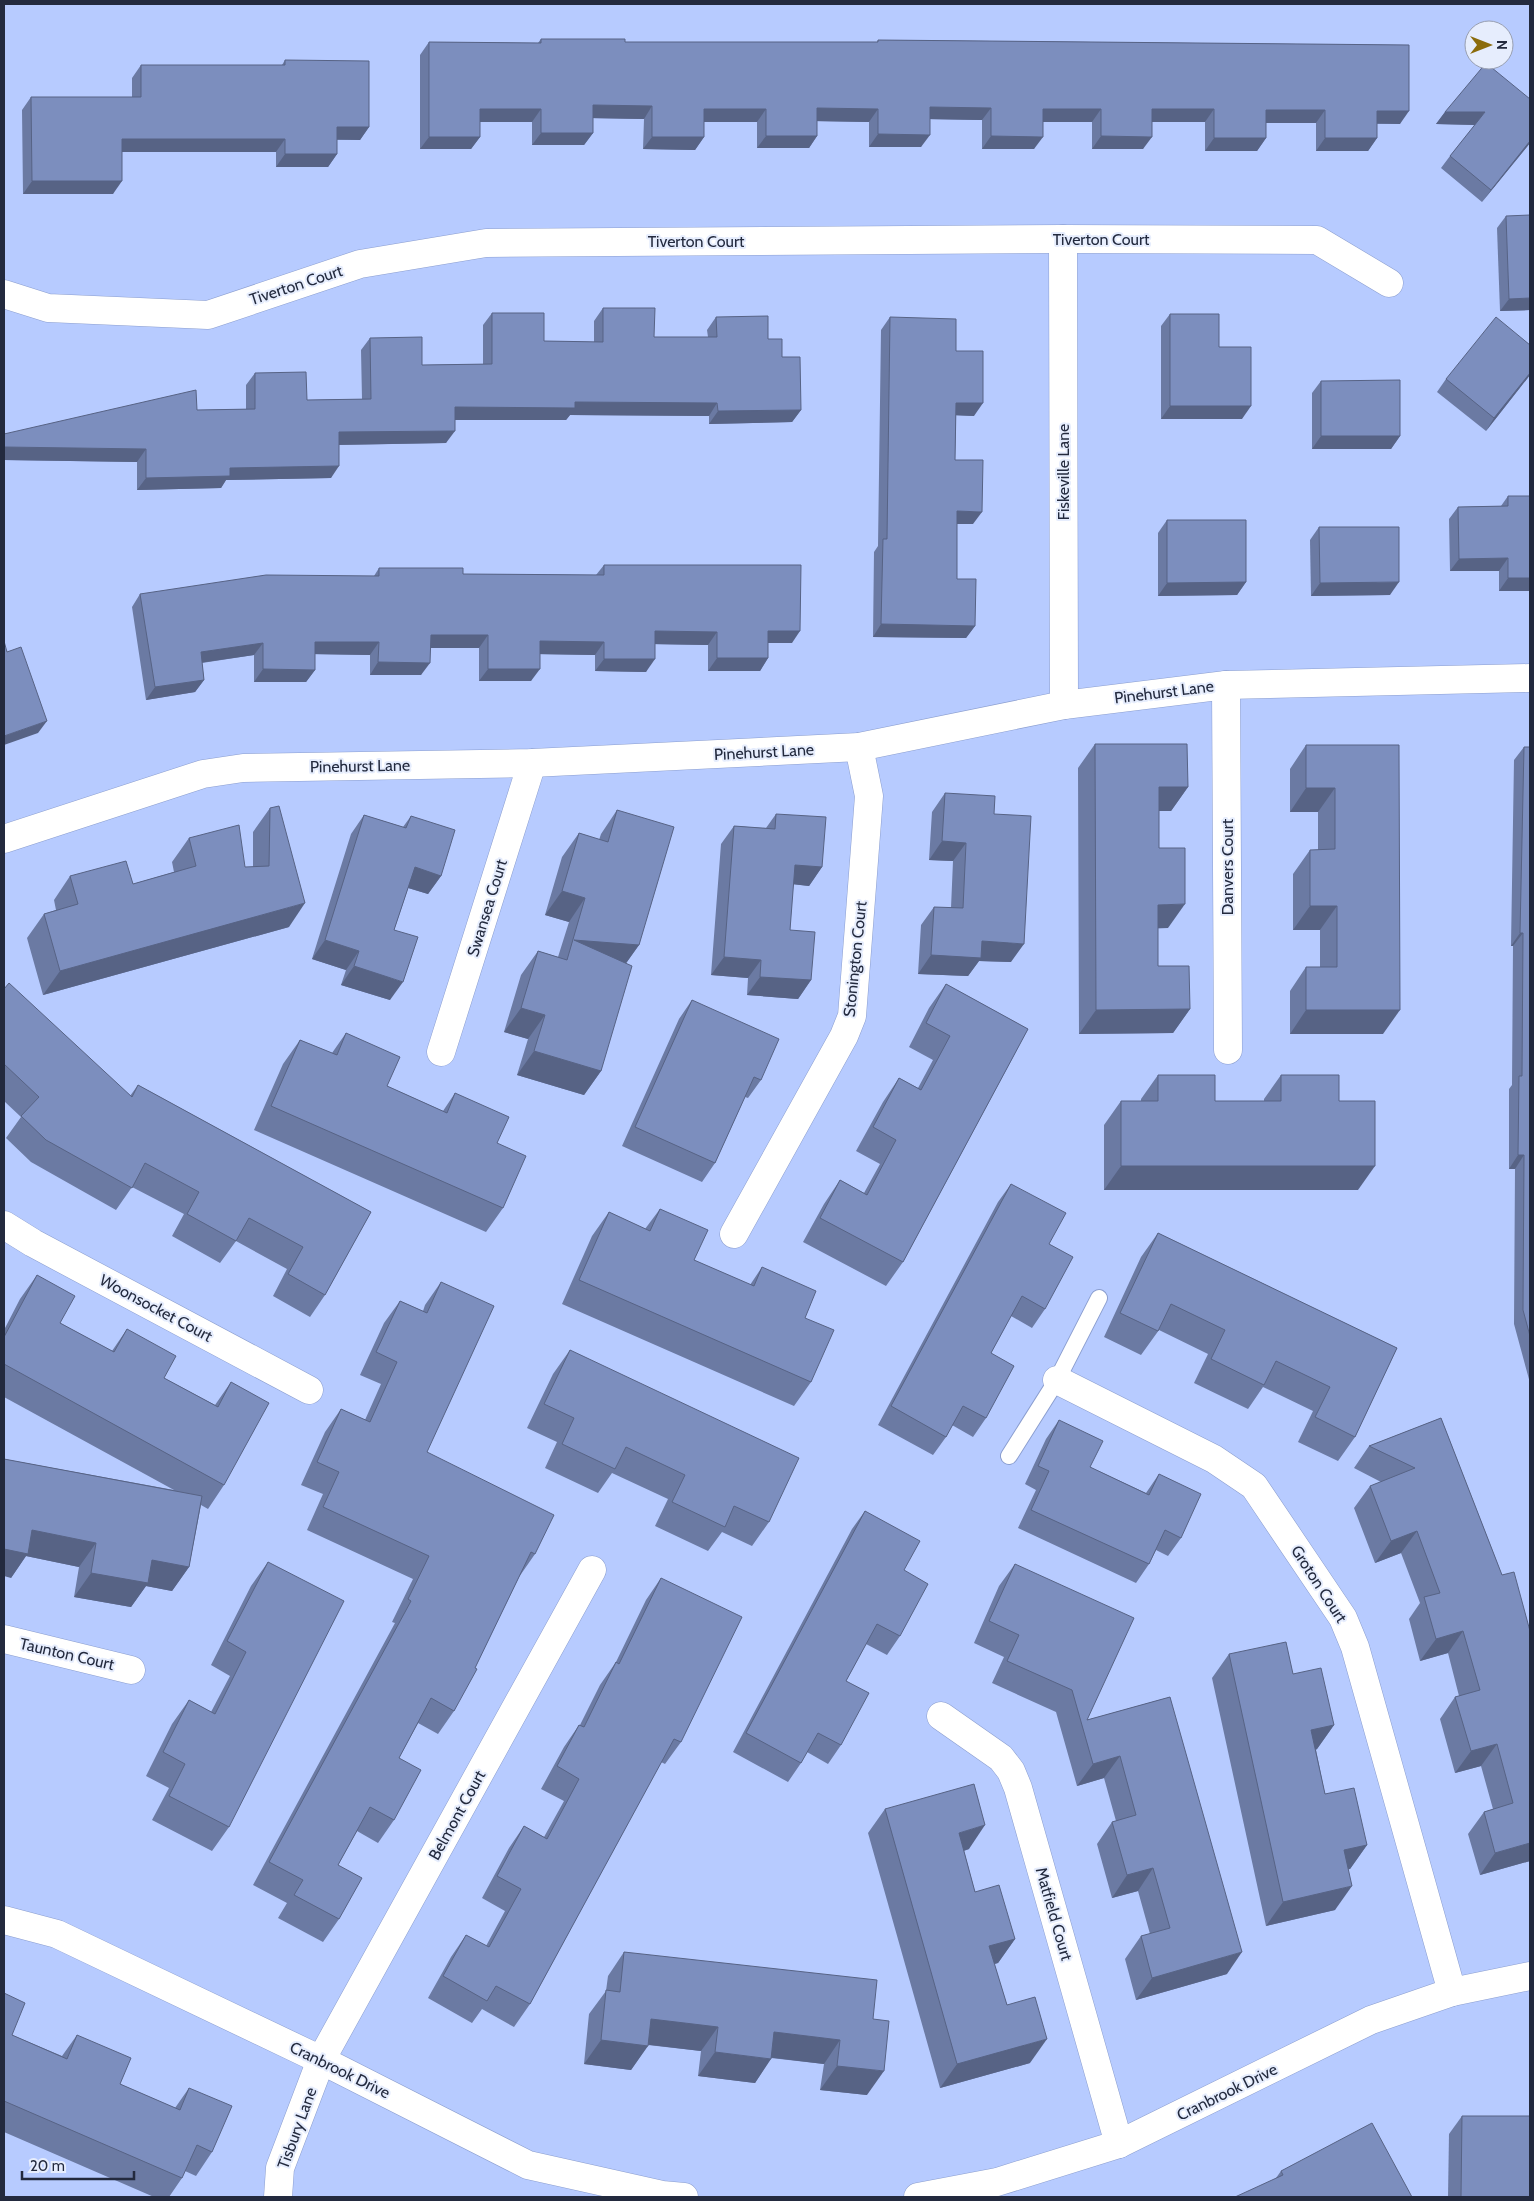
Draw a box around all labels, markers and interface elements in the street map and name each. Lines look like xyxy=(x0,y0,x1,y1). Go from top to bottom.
north arrow xyxy=(1464,20,1514,70)
text: N xyxy=(1493,40,1511,50)
street label: Tiverton Court xyxy=(1053,230,1150,249)
street label: Tiverton Court xyxy=(648,232,745,251)
street label: Tiverton Court xyxy=(247,261,345,309)
street label: Fiskeville Lane xyxy=(1054,424,1073,520)
street label: Pinehurst Lane xyxy=(1113,676,1215,708)
street label: Pinehurst Lane xyxy=(713,740,815,764)
street label: Pinehurst Lane xyxy=(310,756,410,776)
street label: Danvers Court xyxy=(1218,818,1237,915)
street label: Swansea Court xyxy=(463,857,511,959)
street label: Stonington Court xyxy=(839,900,871,1018)
street label: Woonsocket Court xyxy=(96,1270,216,1346)
street label: Groton Court xyxy=(1287,1542,1351,1627)
street label: Taunton Court xyxy=(18,1634,117,1674)
street label: Belmont Court xyxy=(425,1766,490,1863)
street label: Matfield Court xyxy=(1032,1865,1077,1963)
street label: Cranbrook Drive xyxy=(287,2038,393,2102)
street label: Cranbrook Drive xyxy=(1174,2060,1280,2124)
street label: Tisbury Lane xyxy=(273,2085,321,2171)
scale bar xyxy=(22,2148,135,2180)
text: 20 m xyxy=(30,2157,65,2175)

